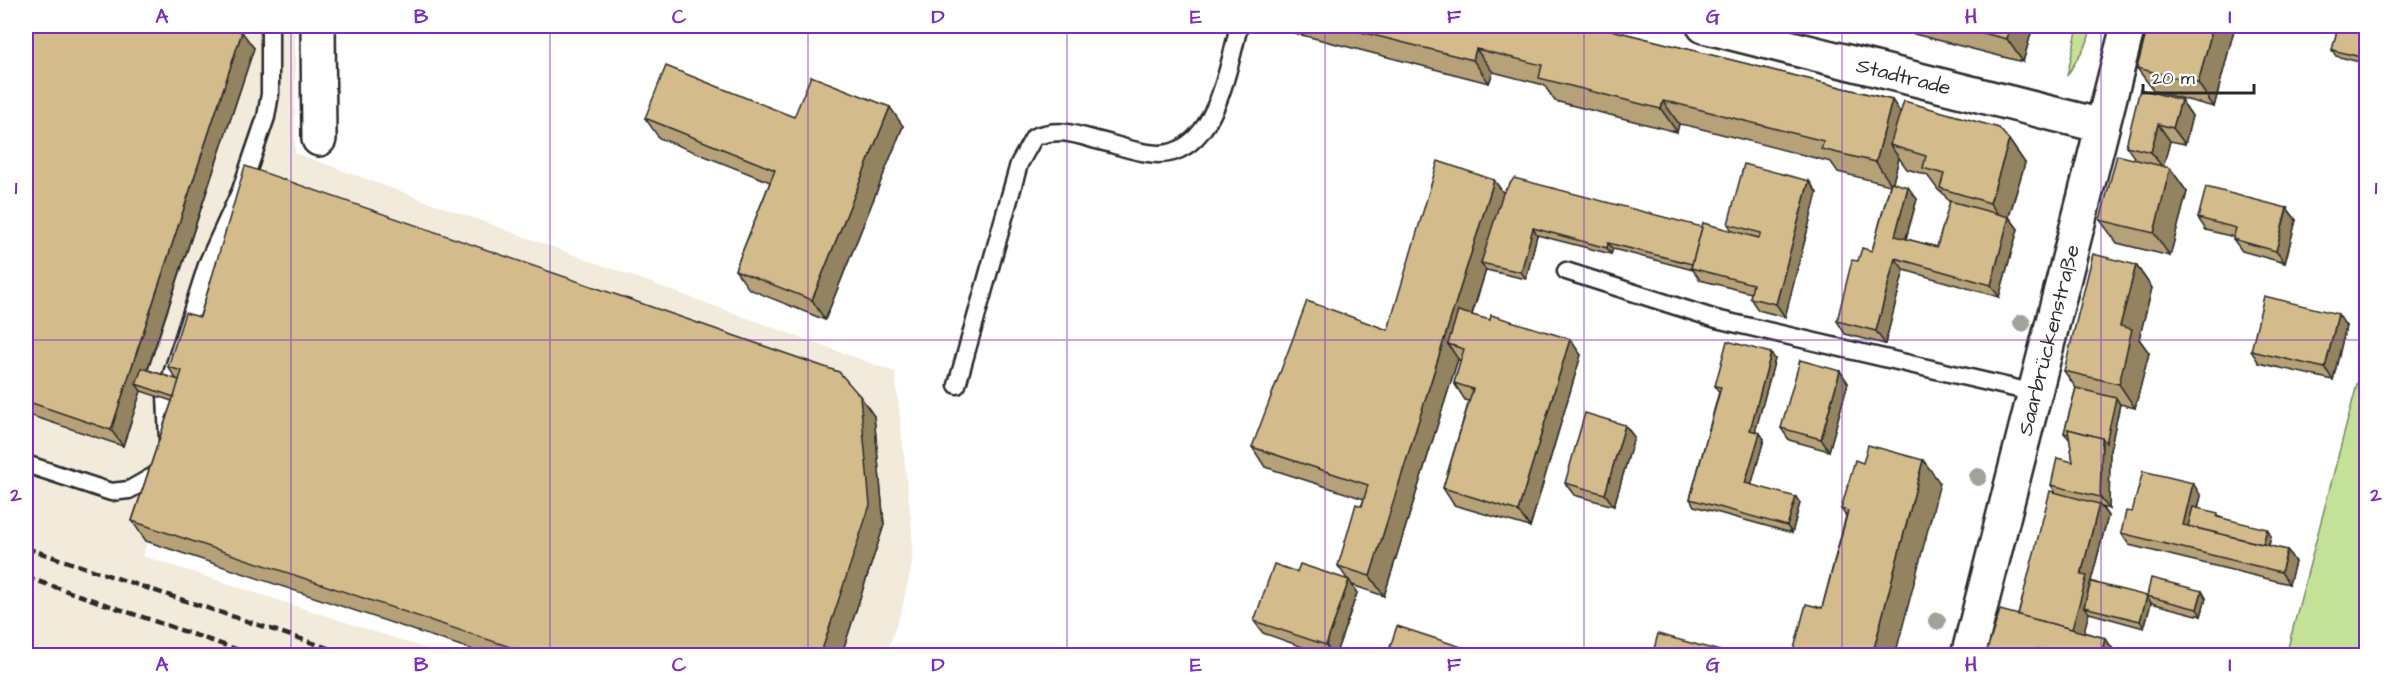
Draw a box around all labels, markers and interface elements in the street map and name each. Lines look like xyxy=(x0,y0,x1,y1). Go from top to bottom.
text: A xyxy=(156,3,169,31)
text: B xyxy=(414,3,429,31)
text: C xyxy=(672,3,687,31)
text: D xyxy=(932,3,945,31)
text: E xyxy=(1190,3,1202,31)
text: F xyxy=(1447,3,1462,31)
text: G xyxy=(1706,3,1720,31)
text: H xyxy=(1965,3,1977,31)
text: I xyxy=(2228,3,2232,31)
street label: Stadtrade xyxy=(1854,50,1954,102)
scale bar xyxy=(2143,57,2254,95)
text: 20 m xyxy=(2152,66,2195,91)
text: 1 xyxy=(15,174,18,202)
text: 1 xyxy=(2375,174,2378,202)
street label: Saarbrückenstraße xyxy=(2010,241,2086,439)
text: 2 xyxy=(9,481,22,509)
text: 2 xyxy=(2369,481,2382,509)
text: A xyxy=(156,651,169,679)
text: B xyxy=(414,651,429,679)
text: C xyxy=(672,651,687,679)
text: D xyxy=(932,651,945,679)
text: E xyxy=(1190,651,1202,679)
text: F xyxy=(1447,651,1462,679)
text: G xyxy=(1706,651,1720,679)
text: H xyxy=(1965,651,1977,679)
text: I xyxy=(2228,651,2232,679)

